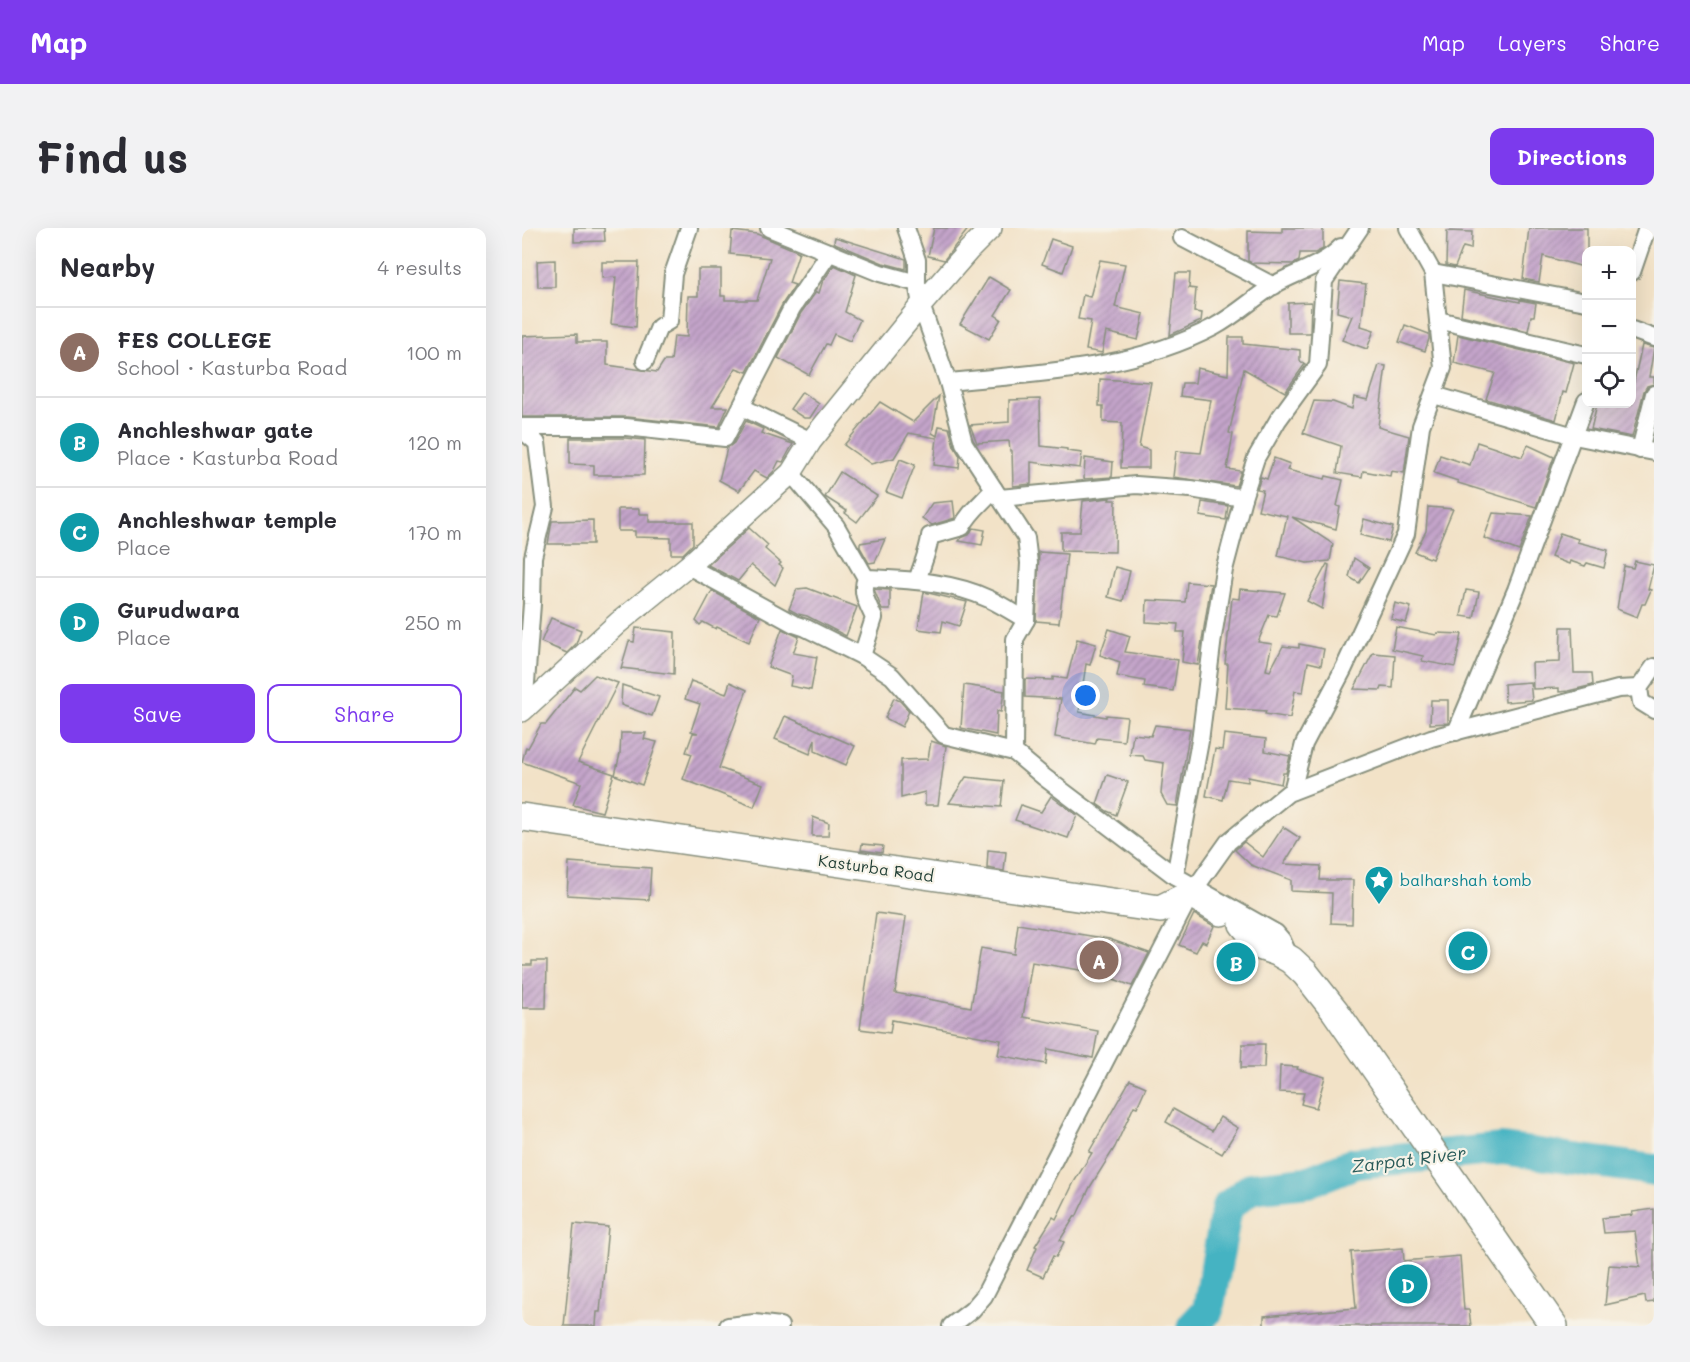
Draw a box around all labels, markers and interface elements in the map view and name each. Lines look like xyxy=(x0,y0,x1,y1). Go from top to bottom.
text: Map xyxy=(30,24,87,60)
text: Map xyxy=(1422,29,1465,56)
text: Layers xyxy=(1498,29,1567,56)
text: Share xyxy=(1600,29,1660,56)
button: Directions xyxy=(1490,128,1654,185)
text: Find us xyxy=(36,129,188,184)
map controls xyxy=(1582,246,1636,408)
button: + xyxy=(1582,246,1636,300)
text: Nearby xyxy=(60,250,155,284)
text: 4 results xyxy=(377,254,462,280)
button: − xyxy=(1582,300,1636,354)
text: FES COLLEGE xyxy=(117,325,272,354)
text: A xyxy=(73,339,86,365)
text: 100 m xyxy=(406,339,462,365)
text: School · Kasturba Road xyxy=(117,354,347,380)
button: locate xyxy=(1582,354,1636,408)
text: Anchleshwar gate xyxy=(117,415,313,444)
text: B xyxy=(73,429,86,455)
text: 120 m xyxy=(407,429,462,455)
text: Place · Kasturba Road xyxy=(117,444,338,470)
text: Anchleshwar temple xyxy=(117,505,337,534)
text: C xyxy=(72,519,87,545)
text: 170 m xyxy=(407,519,462,545)
text: Place xyxy=(117,534,171,560)
text: Gurudwara xyxy=(117,595,240,624)
text: D xyxy=(72,609,87,635)
text: 250 m xyxy=(405,609,462,635)
text: Place xyxy=(117,624,171,650)
your location xyxy=(1071,681,1100,710)
button: Save xyxy=(60,684,255,743)
button: Share xyxy=(267,684,462,743)
street label: Kasturba Road xyxy=(817,849,935,886)
place icon: balharshah tomb xyxy=(1363,864,1395,906)
place label: balharshah tomb xyxy=(1400,869,1532,890)
pin: C xyxy=(1448,928,1488,974)
pin: A xyxy=(1080,938,1118,982)
pin: B xyxy=(1216,940,1256,984)
water label: Zarpat River xyxy=(1350,1140,1467,1178)
pin: D xyxy=(1388,1262,1428,1306)

